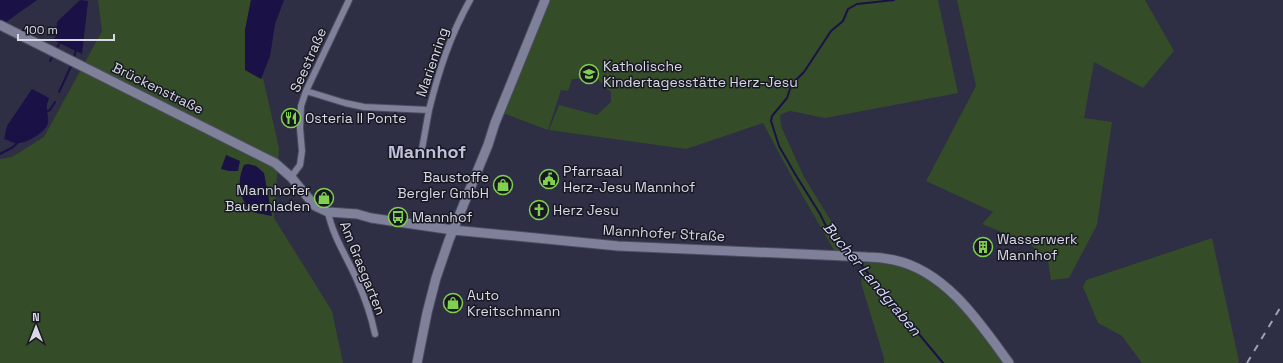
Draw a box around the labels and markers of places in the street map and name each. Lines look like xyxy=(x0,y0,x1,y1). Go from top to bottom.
place label: Katholische Kindertagesstätte Herz-Jesu xyxy=(603,57,798,91)
school or university icon: Katholische Kindertagesstätte Herz-Jesu xyxy=(578,63,600,85)
restaurant icon: Osteria Il Ponte xyxy=(280,107,302,129)
place label: Osteria Il Ponte xyxy=(305,109,407,127)
place label: Pfarrsaal Herz-Jesu Mannhof xyxy=(563,162,695,196)
place label: Baustoffe Bergler GmbH xyxy=(397,168,489,202)
public building icon: Pfarrsaal Herz-Jesu Mannhof xyxy=(538,168,560,190)
shop icon: Baustoffe Bergler GmbH xyxy=(492,174,514,196)
place label: Mannhofer Bauernladen xyxy=(225,181,310,215)
shop icon: Mannhofer Bauernladen xyxy=(313,187,335,209)
church icon: Herz Jesu xyxy=(528,199,550,221)
place label: Herz Jesu xyxy=(553,201,619,219)
bus stop icon: Mannhof xyxy=(387,206,409,228)
place label: Mannhof xyxy=(412,208,472,226)
place label: Wasserwerk Mannhof xyxy=(997,230,1078,264)
building icon: Wasserwerk Mannhof xyxy=(972,236,994,258)
place label: Auto Kreitschmann xyxy=(467,286,560,320)
shop icon: Auto Kreitschmann xyxy=(442,292,464,314)

